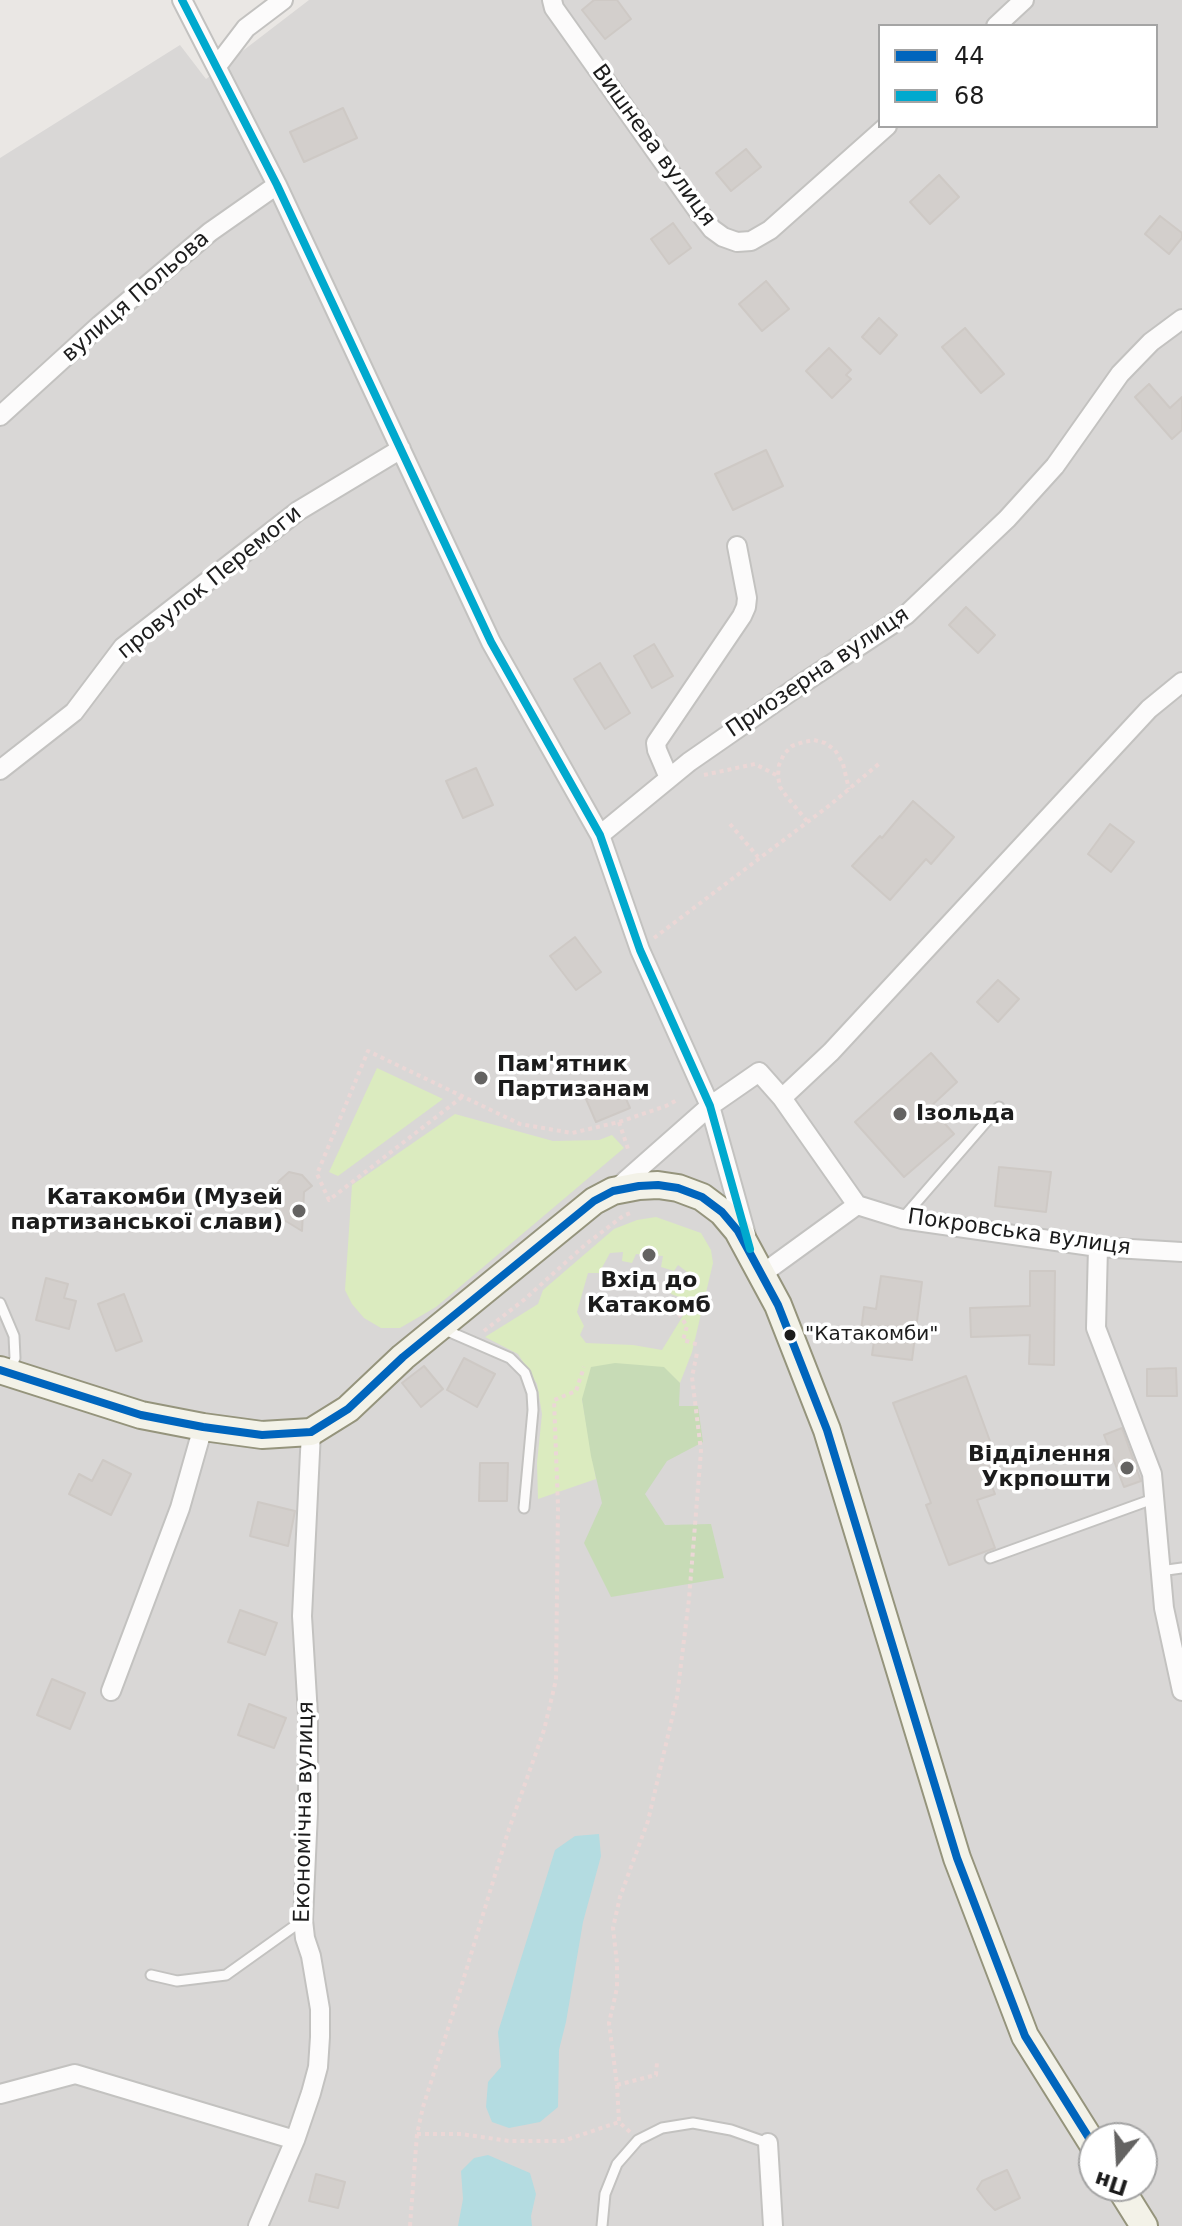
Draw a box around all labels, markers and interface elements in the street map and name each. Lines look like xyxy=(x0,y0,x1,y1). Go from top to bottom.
legend xyxy=(878,24,1158,128)
text: 44 xyxy=(954,42,985,70)
street label: Вишнева вулиця xyxy=(585,60,721,232)
text: 68 xyxy=(954,82,985,110)
street label: вулиця Польова xyxy=(57,226,215,368)
street label: провулок Перемоги xyxy=(113,501,307,665)
street label: Приозерна вулиця xyxy=(722,602,914,744)
place label: Пам'ятник Партизанам xyxy=(497,1052,650,1104)
marker: Пам'ятник Партизанам xyxy=(472,1069,490,1087)
place label: Ізольда xyxy=(916,1101,1015,1127)
marker: Ізольда xyxy=(891,1105,909,1123)
place label: Катакомби (Музей партизанської слави) xyxy=(11,1185,283,1236)
marker: Катакомби (Музей партизанської слави) xyxy=(290,1202,308,1220)
street label: Покровська вулиця xyxy=(906,1204,1132,1262)
marker: Вхід до Катакомб xyxy=(640,1246,658,1264)
place label: Вхід до Катакомб xyxy=(587,1268,711,1320)
place label: "Катакомби" xyxy=(805,1323,938,1347)
marker: "Катакомби" xyxy=(782,1327,798,1343)
place label: Відділення Укрпошти xyxy=(968,1442,1111,1494)
marker: Відділення Укрпошти xyxy=(1118,1459,1136,1477)
street label: Економічна вулиця xyxy=(290,1701,320,1923)
north arrow xyxy=(1078,2122,1158,2202)
text: Пн xyxy=(1091,2166,1131,2200)

